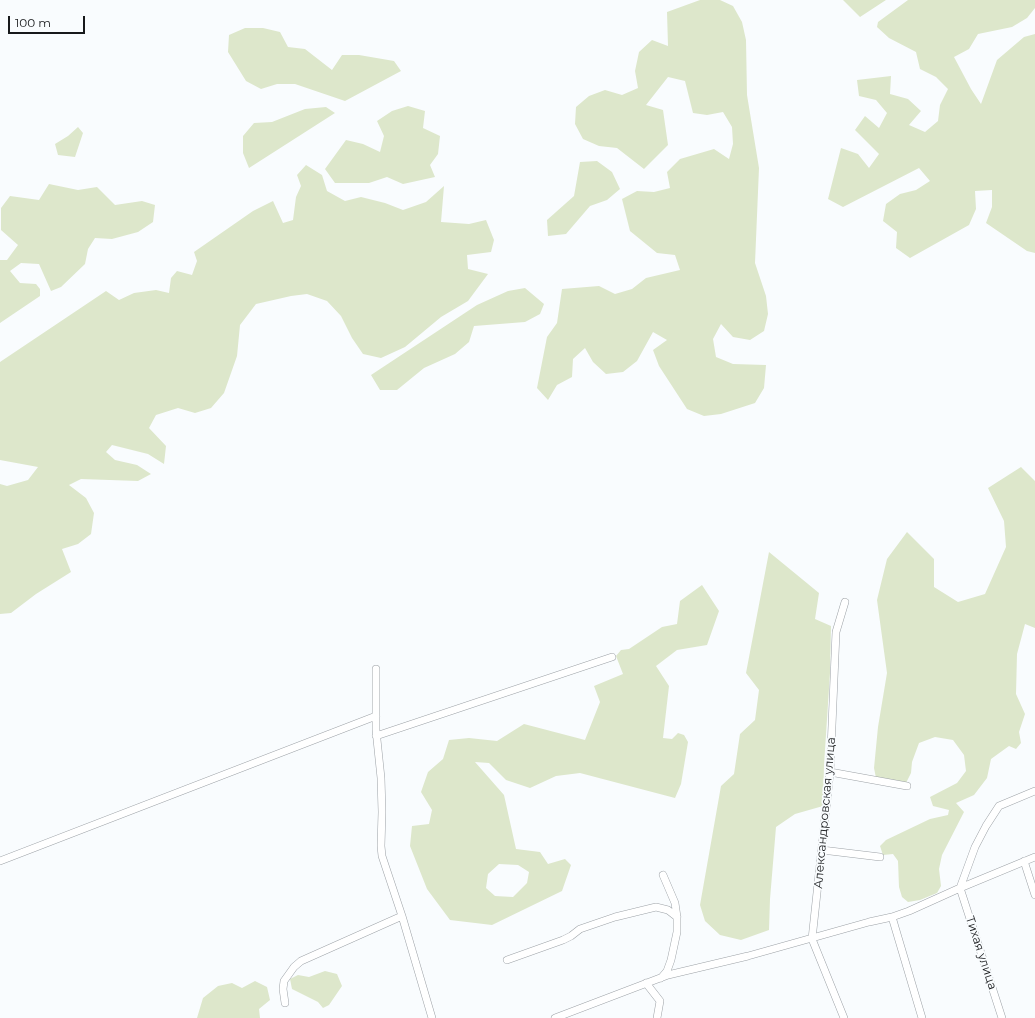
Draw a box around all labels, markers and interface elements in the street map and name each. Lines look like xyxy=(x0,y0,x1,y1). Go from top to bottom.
scale bar xyxy=(10,8,87,34)
text: 100 m xyxy=(15,15,51,30)
street label: Александровская улица xyxy=(811,737,839,889)
street label: Тихая улица xyxy=(962,915,1000,991)

